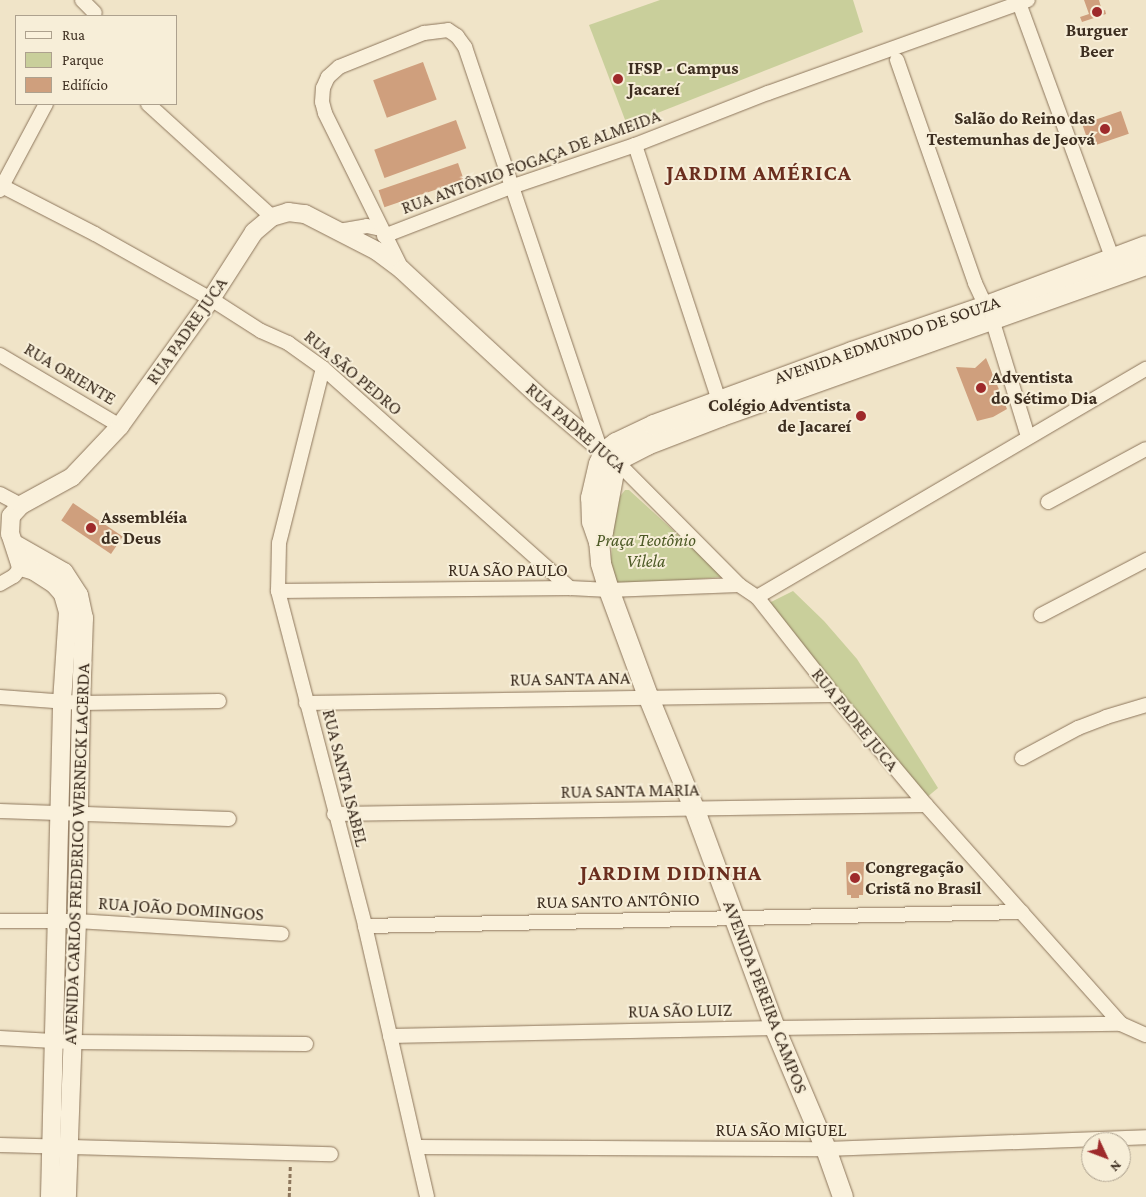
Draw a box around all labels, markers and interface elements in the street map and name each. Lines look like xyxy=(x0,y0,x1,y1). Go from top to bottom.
marker: Burguer Beer xyxy=(1091,6,1103,18)
legend xyxy=(15,15,178,105)
place label: Burguer Beer xyxy=(1066,20,1128,62)
text: Rua xyxy=(62,27,85,43)
text: Parque xyxy=(62,52,103,68)
place label: IFSP - Campus Jacareí xyxy=(628,58,739,100)
marker: IFSP - Campus Jacareí xyxy=(612,73,624,85)
text: Edifício xyxy=(62,77,108,93)
street label: RUA ANTÔNIO FOGAÇA DE ALMEIDA xyxy=(398,105,664,219)
place label: Salão do Reino das Testemunhas de Jeová xyxy=(926,108,1095,150)
marker: Salão do Reino das Testemunhas de Jeová xyxy=(1099,123,1111,135)
district label: JARDIM AMÉRICA xyxy=(664,160,854,186)
street label: RUA PADRE JUCA xyxy=(142,273,232,389)
street label: AVENIDA EDMUNDO DE SOUZA xyxy=(771,291,1003,389)
street label: RUA SÃO PEDRO xyxy=(300,326,406,420)
street label: RUA ORIENTE xyxy=(20,338,120,410)
place label: Adventista do Sétimo Dia xyxy=(991,367,1097,409)
street label: RUA PADRE JUCA xyxy=(521,378,631,478)
marker: Adventista do Sétimo Dia xyxy=(975,382,987,394)
place label: Colégio Adventista de Jacareí xyxy=(708,395,851,438)
marker: Colégio Adventista de Jacareí xyxy=(855,410,867,422)
place label: Assembléia de Deus xyxy=(101,507,187,550)
marker: Assembléia de Deus xyxy=(85,522,97,534)
park label: Praça Teotônio Vilela xyxy=(596,530,696,572)
street label: RUA SÃO PAULO xyxy=(448,559,568,581)
street label: AVENIDA CARLOS FREDERICO WERNECK LACERDA xyxy=(60,663,94,1045)
street label: RUA PADRE JUCA xyxy=(807,664,903,776)
street label: RUA SANTA ANA xyxy=(510,667,630,691)
street label: RUA SANTA ISABEL xyxy=(318,707,372,849)
street label: RUA SANTA MARIA xyxy=(560,779,700,803)
place label: Congregação Cristã no Brasil xyxy=(865,857,981,900)
district label: JARDIM DIDINHA xyxy=(578,860,764,886)
marker: Congregação Cristã no Brasil xyxy=(849,872,861,884)
street label: RUA SANTO ANTÔNIO xyxy=(536,889,700,913)
street label: RUA JOÃO DOMINGOS xyxy=(98,892,264,926)
street label: AVENIDA PEREIRA CAMPOS xyxy=(718,897,812,1097)
street label: RUA SÃO LUIZ xyxy=(628,999,732,1023)
street label: RUA SÃO MIGUEL xyxy=(716,1119,846,1141)
north arrow xyxy=(1081,1132,1131,1182)
text: N xyxy=(1107,1158,1125,1175)

